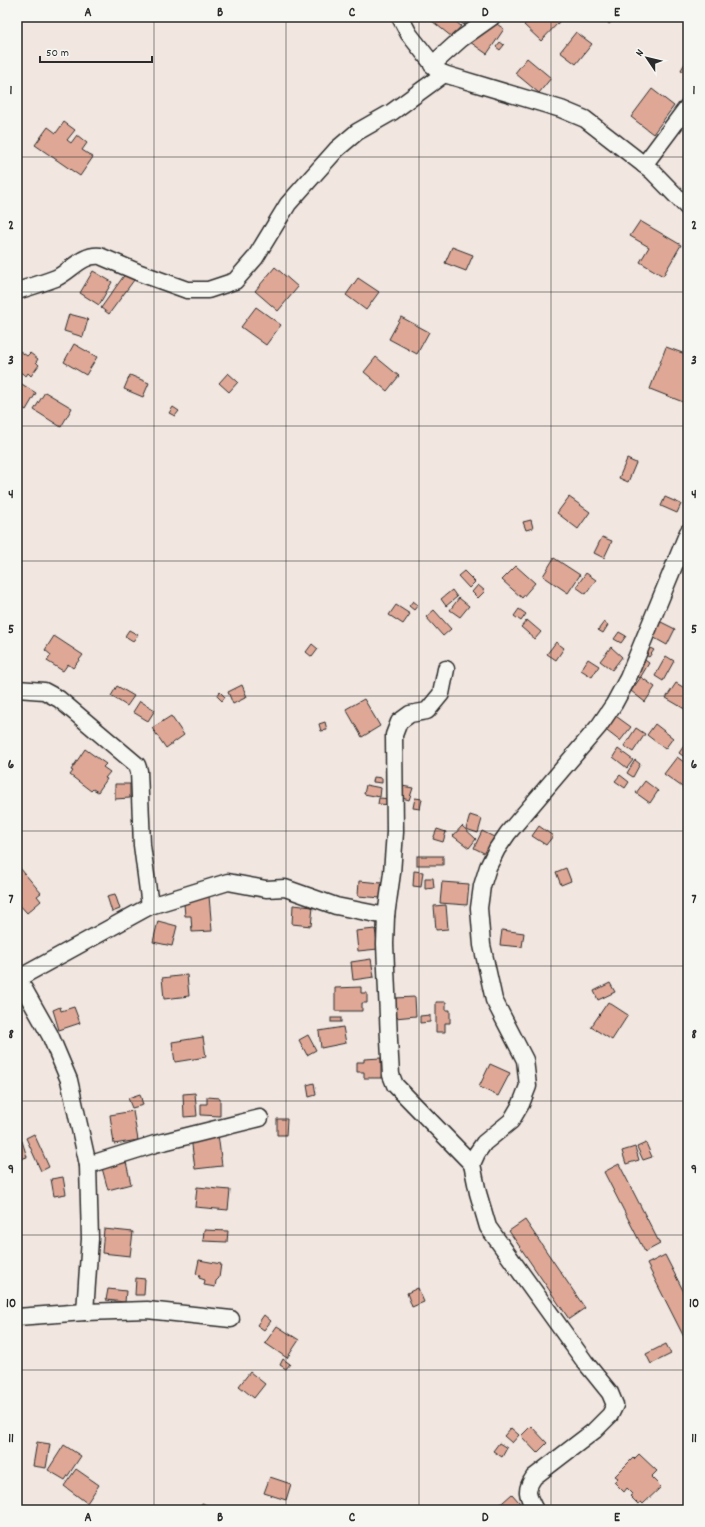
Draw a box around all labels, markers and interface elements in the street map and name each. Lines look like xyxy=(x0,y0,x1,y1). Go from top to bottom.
text: A xyxy=(84,4,92,23)
text: B xyxy=(217,4,223,23)
text: C xyxy=(349,4,356,23)
text: D xyxy=(482,4,489,23)
text: E xyxy=(614,4,621,23)
scale bar xyxy=(40,38,152,64)
north arrow xyxy=(627,38,667,78)
text: 50 m xyxy=(46,45,69,62)
text: N xyxy=(632,46,649,60)
text: 1 xyxy=(10,82,13,101)
text: 1 xyxy=(693,82,696,101)
text: 2 xyxy=(8,217,14,236)
text: 2 xyxy=(691,217,697,236)
text: 3 xyxy=(8,352,14,371)
text: 3 xyxy=(691,352,697,371)
text: 4 xyxy=(8,486,14,505)
text: 4 xyxy=(691,486,697,505)
text: 5 xyxy=(8,621,14,640)
text: 5 xyxy=(691,621,697,640)
text: 6 xyxy=(8,756,15,775)
text: 6 xyxy=(691,756,698,775)
text: 7 xyxy=(9,891,14,910)
text: 7 xyxy=(692,891,697,910)
text: 8 xyxy=(8,1026,14,1045)
text: 8 xyxy=(691,1026,697,1045)
text: 9 xyxy=(8,1161,14,1180)
text: 9 xyxy=(691,1161,697,1180)
text: 10 xyxy=(6,1295,16,1314)
text: 10 xyxy=(689,1295,699,1314)
text: 11 xyxy=(8,1430,14,1449)
text: 11 xyxy=(691,1430,697,1449)
text: A xyxy=(84,1509,92,1527)
text: B xyxy=(217,1509,223,1527)
text: C xyxy=(349,1509,356,1527)
text: D xyxy=(482,1509,489,1527)
text: E xyxy=(614,1509,621,1527)

